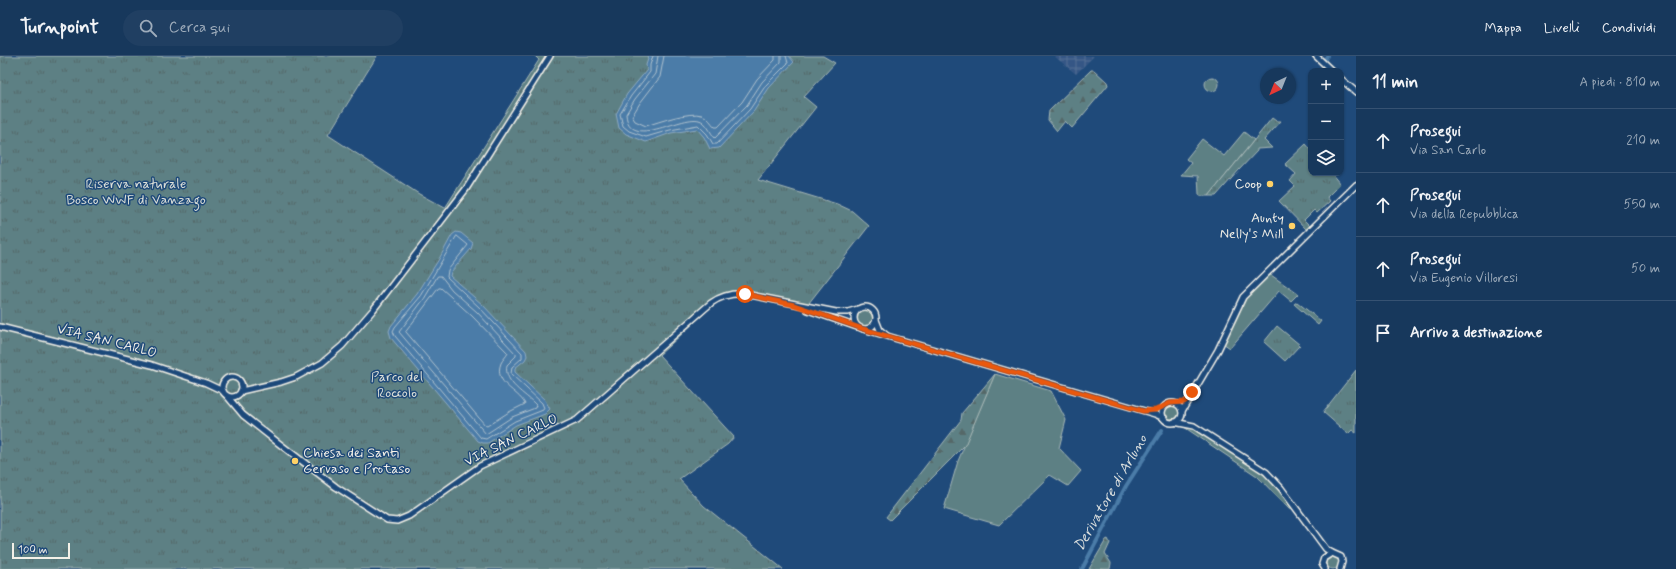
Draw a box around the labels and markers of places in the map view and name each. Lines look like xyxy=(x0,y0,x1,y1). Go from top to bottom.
place label: Coop xyxy=(1235,175,1262,193)
marker: Coop xyxy=(1265,179,1275,189)
place label: Aunty Nelly's Mill xyxy=(1220,209,1284,243)
marker: Aunty Nelly's Mill xyxy=(1287,221,1297,231)
place label: Chiesa dei Santi Gervaso e Protaso xyxy=(303,444,411,478)
marker: Chiesa dei Santi Gervaso e Protaso xyxy=(290,456,300,466)

